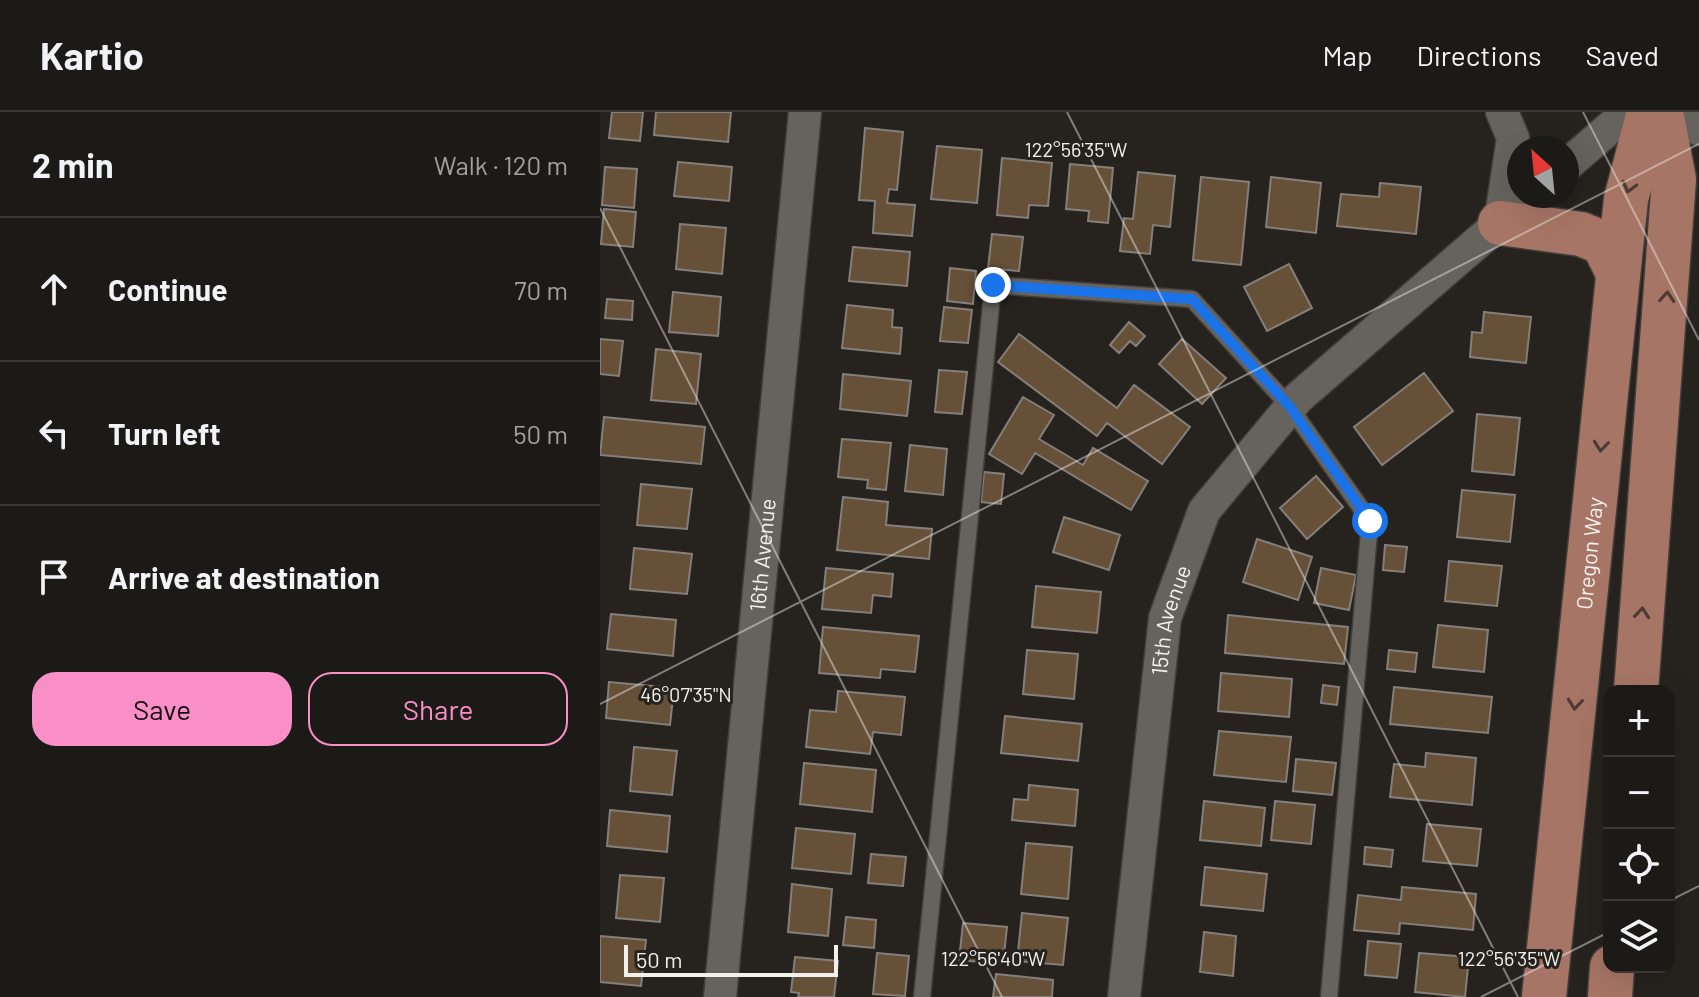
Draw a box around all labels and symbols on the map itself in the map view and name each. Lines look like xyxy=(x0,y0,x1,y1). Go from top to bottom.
north arrow xyxy=(1507,136,1579,208)
text: 122°56'35"W xyxy=(1025,137,1128,161)
one-way arrow xyxy=(1621,180,1638,194)
route end xyxy=(975,267,1011,303)
one-way arrow xyxy=(1658,290,1675,303)
one-way arrow xyxy=(1593,440,1610,453)
street label: Oregon Way xyxy=(1570,496,1607,611)
street label: 16th Avenue xyxy=(743,497,780,613)
route start xyxy=(1352,503,1388,539)
street label: 15th Avenue xyxy=(1145,561,1195,677)
one-way arrow xyxy=(1633,606,1650,619)
text: 46°07'35"N xyxy=(640,682,732,706)
one-way arrow xyxy=(1566,698,1583,711)
scale bar xyxy=(624,941,838,977)
text: 122°56'40"W xyxy=(941,946,1046,970)
text: 122°56'35"W xyxy=(1458,946,1561,970)

